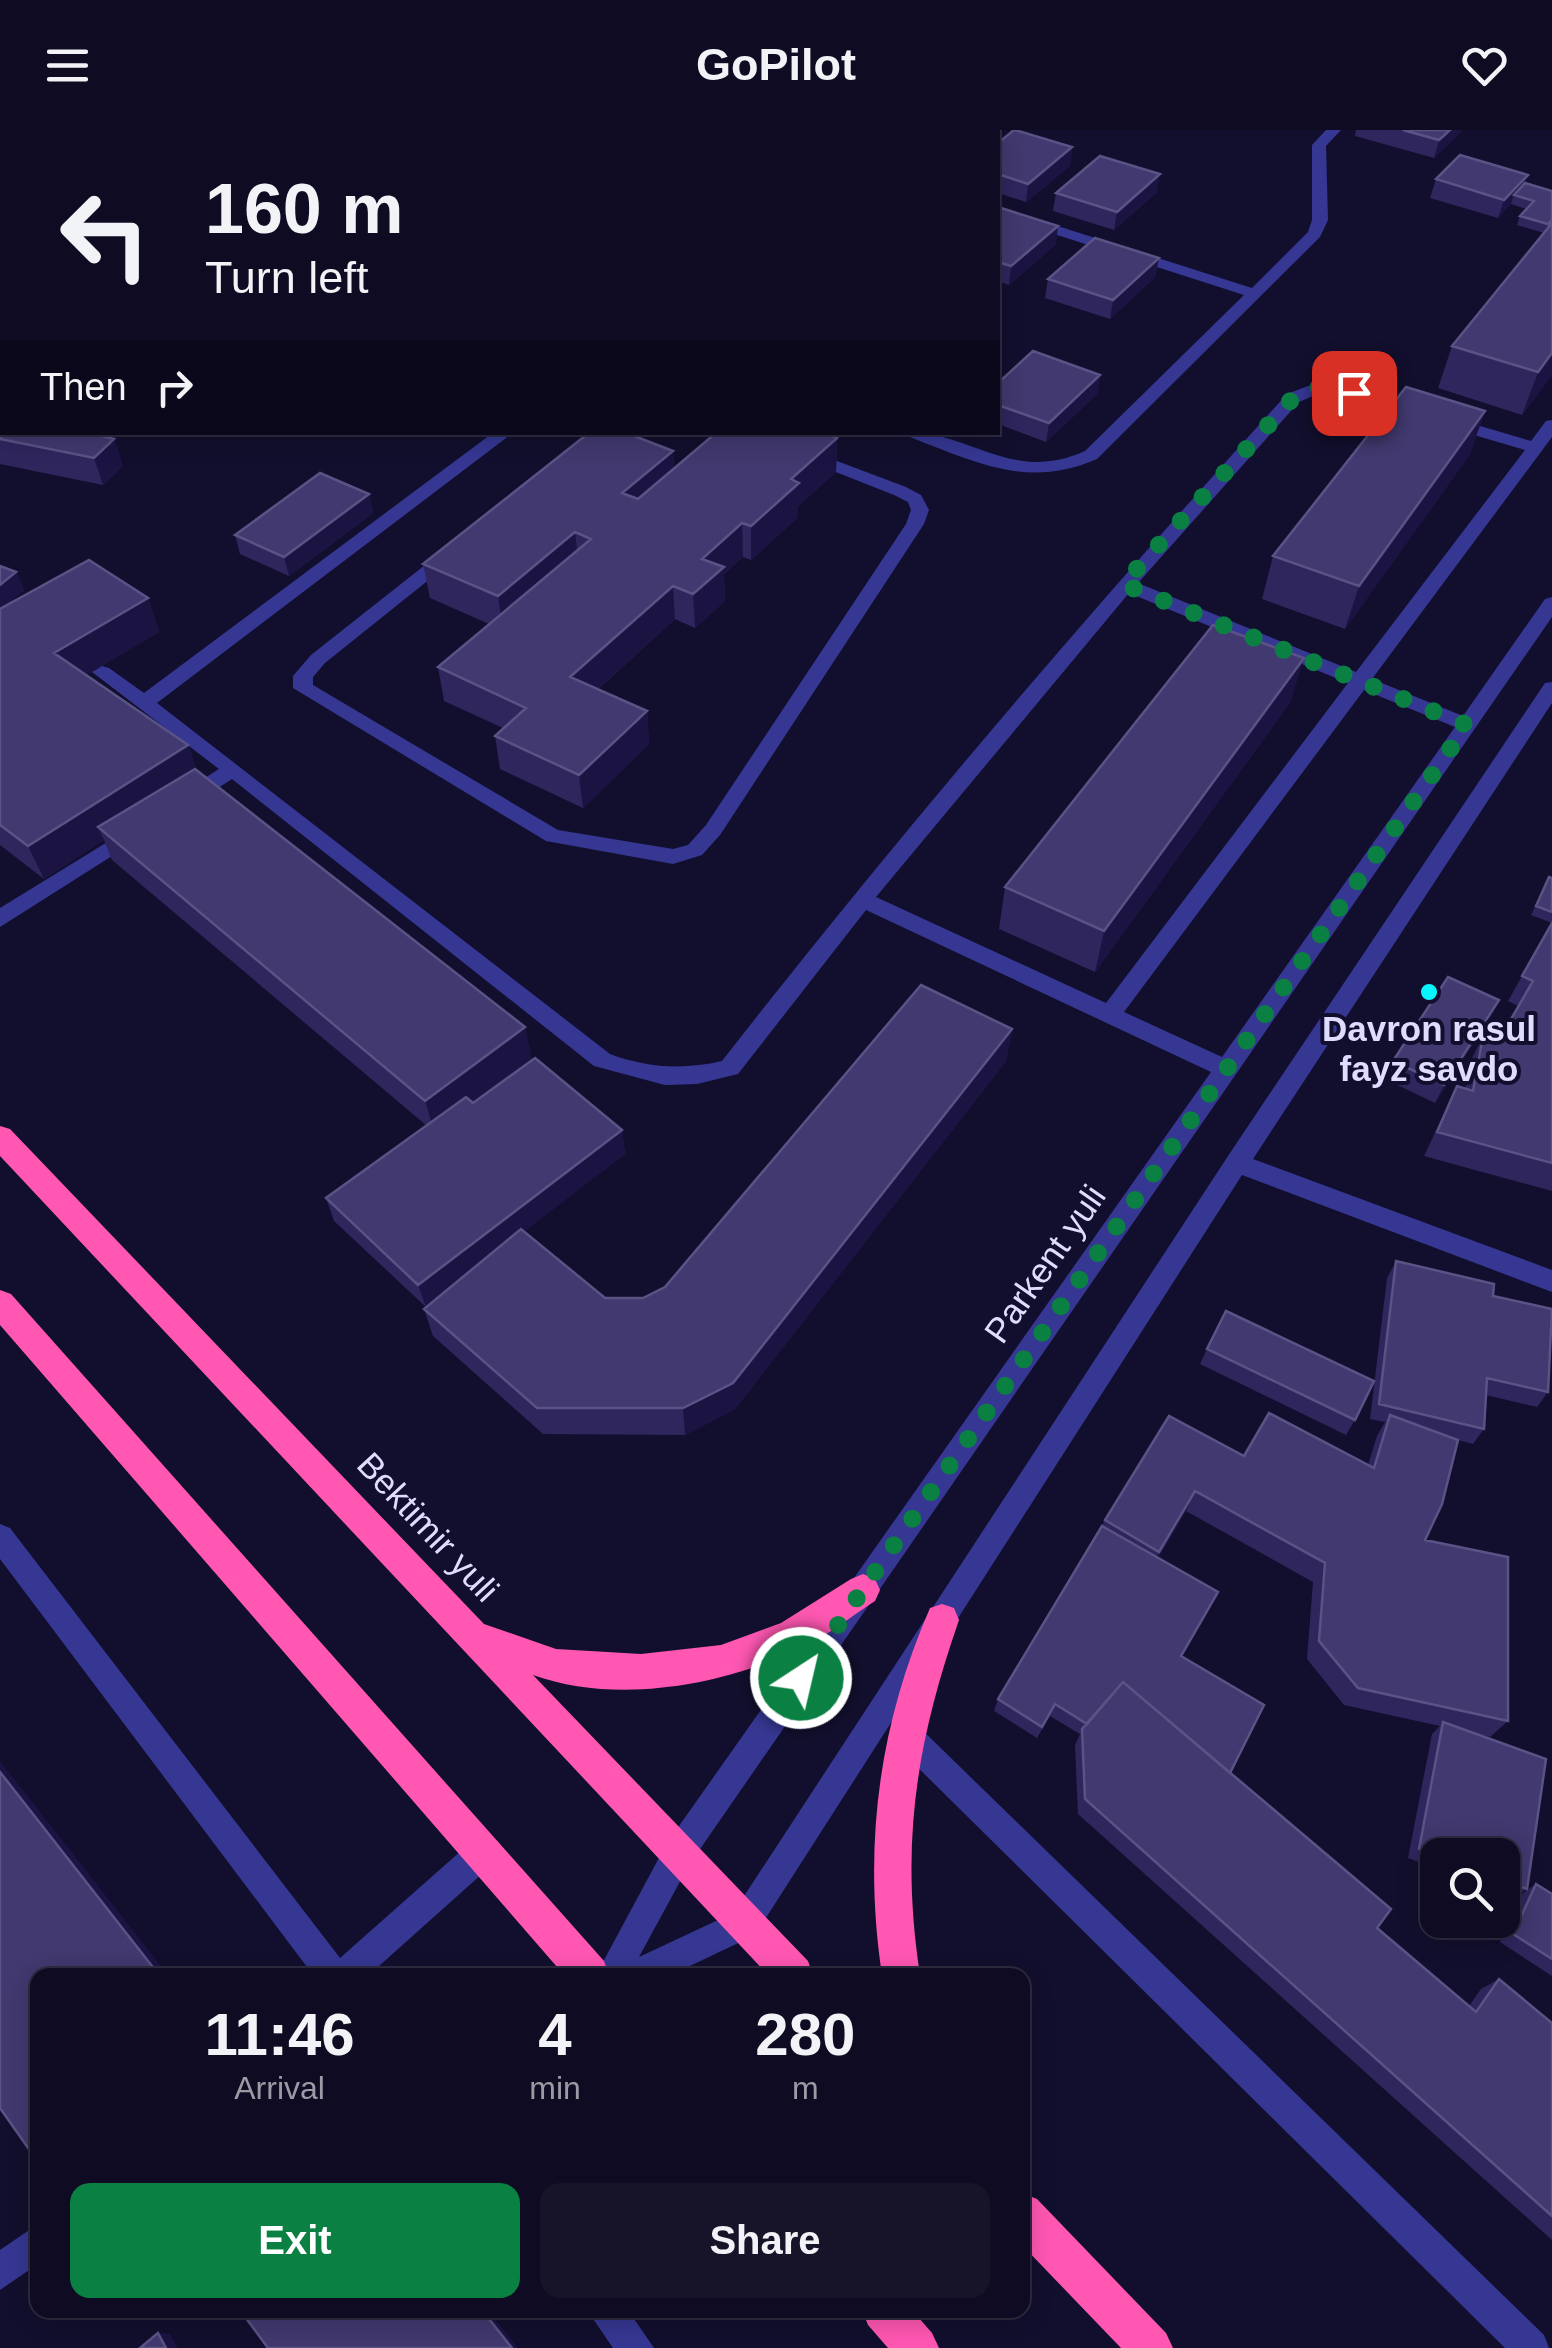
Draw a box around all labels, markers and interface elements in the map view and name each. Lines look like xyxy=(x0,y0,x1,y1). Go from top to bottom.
icon: menu xyxy=(40,38,95,93)
icon: heart xyxy=(1457,38,1512,93)
text: GoPilot xyxy=(696,39,856,90)
icon: left xyxy=(40,170,170,300)
text: 160 m xyxy=(205,170,403,248)
text: Turn left xyxy=(205,252,368,303)
pin xyxy=(1312,351,1397,436)
icon: right xyxy=(147,360,202,415)
text: Then xyxy=(40,366,127,408)
icon: arrive xyxy=(1327,366,1382,421)
marker: Davron rasul fayz savdo xyxy=(1418,981,1440,1003)
place label: Davron rasul fayz savdo xyxy=(1322,1009,1536,1088)
street label: Parkent yuli xyxy=(976,1178,1113,1350)
street label: Bektimir yuli xyxy=(350,1444,507,1609)
position arrow xyxy=(749,1626,853,1730)
map controls xyxy=(1420,1838,1520,1938)
button: search xyxy=(1420,1838,1520,1938)
text: 11:46 xyxy=(205,2001,355,2068)
text: 4 xyxy=(538,2001,572,2068)
text: 280 xyxy=(755,2001,855,2068)
text: Arrival xyxy=(234,2070,325,2106)
text: min xyxy=(529,2070,581,2106)
text: m xyxy=(792,2070,819,2106)
button: Exit xyxy=(70,2183,520,2298)
button: Share xyxy=(540,2183,990,2298)

